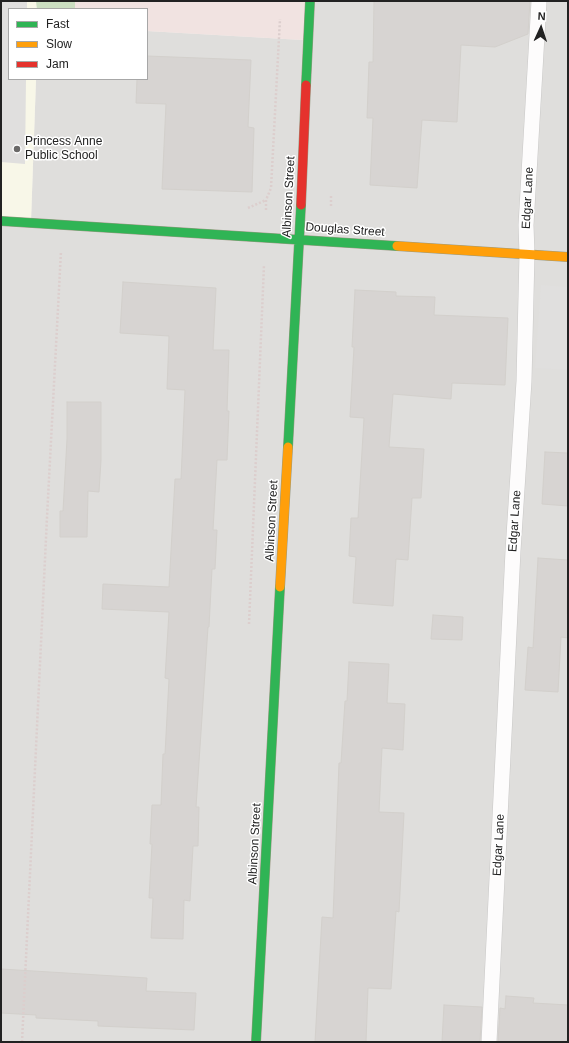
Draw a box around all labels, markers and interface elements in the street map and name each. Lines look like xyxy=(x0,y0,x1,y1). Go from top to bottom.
legend xyxy=(8,8,148,80)
north arrow xyxy=(521,8,561,48)
text: N xyxy=(537,10,546,22)
text: Fast xyxy=(46,17,69,31)
text: Slow xyxy=(46,37,72,51)
text: Jam xyxy=(46,57,69,71)
place label: Princess Anne Public School xyxy=(25,135,102,163)
marker: Princess Anne Public School xyxy=(12,144,22,154)
street label: Albinson Street xyxy=(280,156,298,238)
street label: Edgar Lane xyxy=(519,167,537,229)
street label: Douglas Street xyxy=(305,220,385,240)
street label: Albinson Street xyxy=(263,480,281,562)
street label: Edgar Lane xyxy=(506,490,524,552)
street label: Albinson Street xyxy=(246,803,264,885)
street label: Edgar Lane xyxy=(490,814,508,876)

